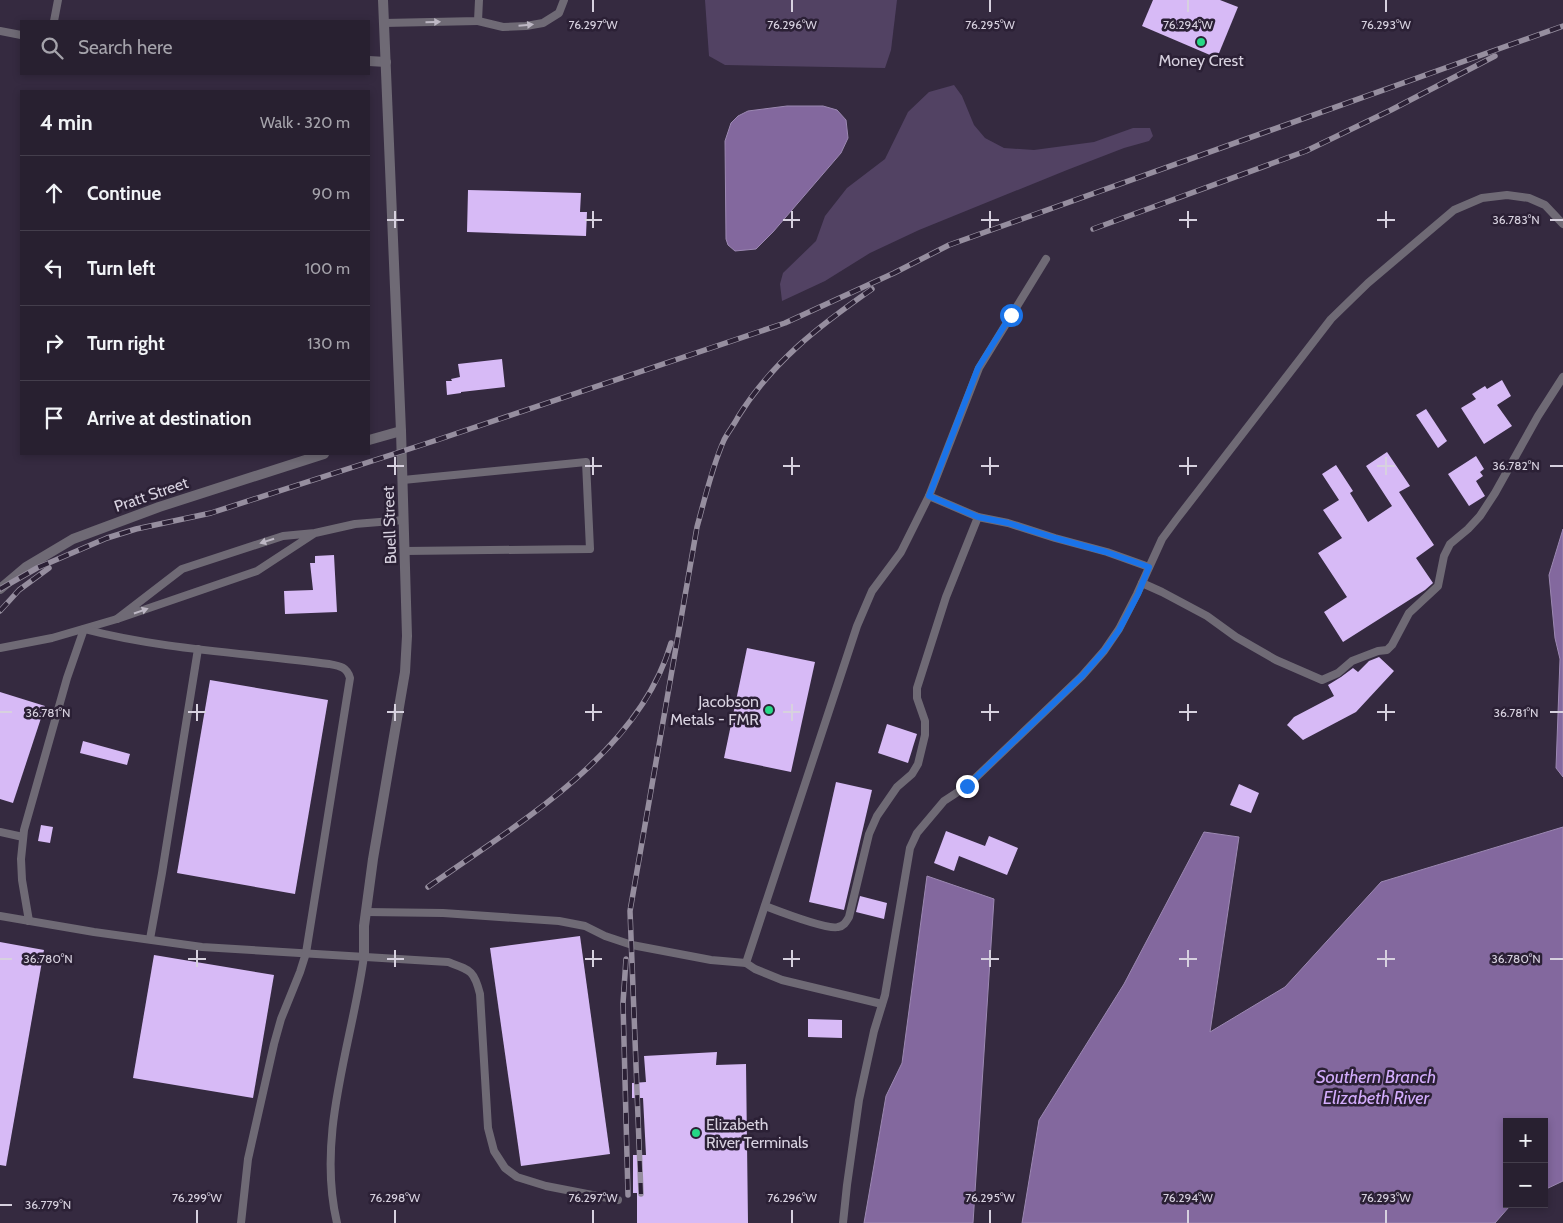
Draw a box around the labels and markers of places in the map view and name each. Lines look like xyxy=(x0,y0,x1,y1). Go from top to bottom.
marker: Money Crest xyxy=(1195,36,1207,48)
place label: Money Crest xyxy=(1158,51,1244,70)
place label: Jacobson Metals - FMR xyxy=(670,692,759,729)
marker: Jacobson Metals - FMR xyxy=(763,704,775,716)
place label: Elizabeth River Terminals xyxy=(706,1115,809,1152)
marker: Elizabeth River Terminals xyxy=(690,1127,702,1139)

